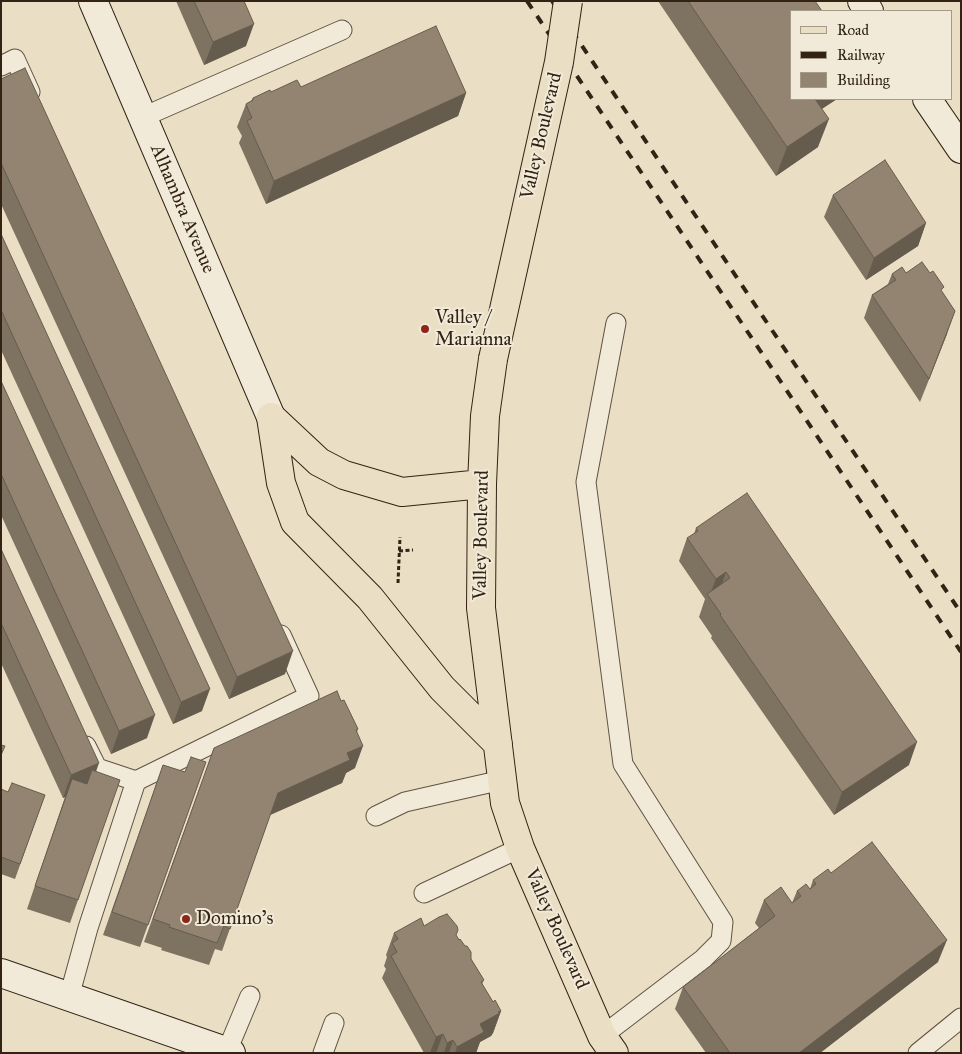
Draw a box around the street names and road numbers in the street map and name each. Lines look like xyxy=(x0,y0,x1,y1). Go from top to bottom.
street label: Valley Boulevard xyxy=(516,70,568,202)
street label: Alhambra Avenue xyxy=(145,141,219,277)
street label: Valley Boulevard xyxy=(469,470,495,600)
street label: Valley Boulevard xyxy=(519,865,593,993)

